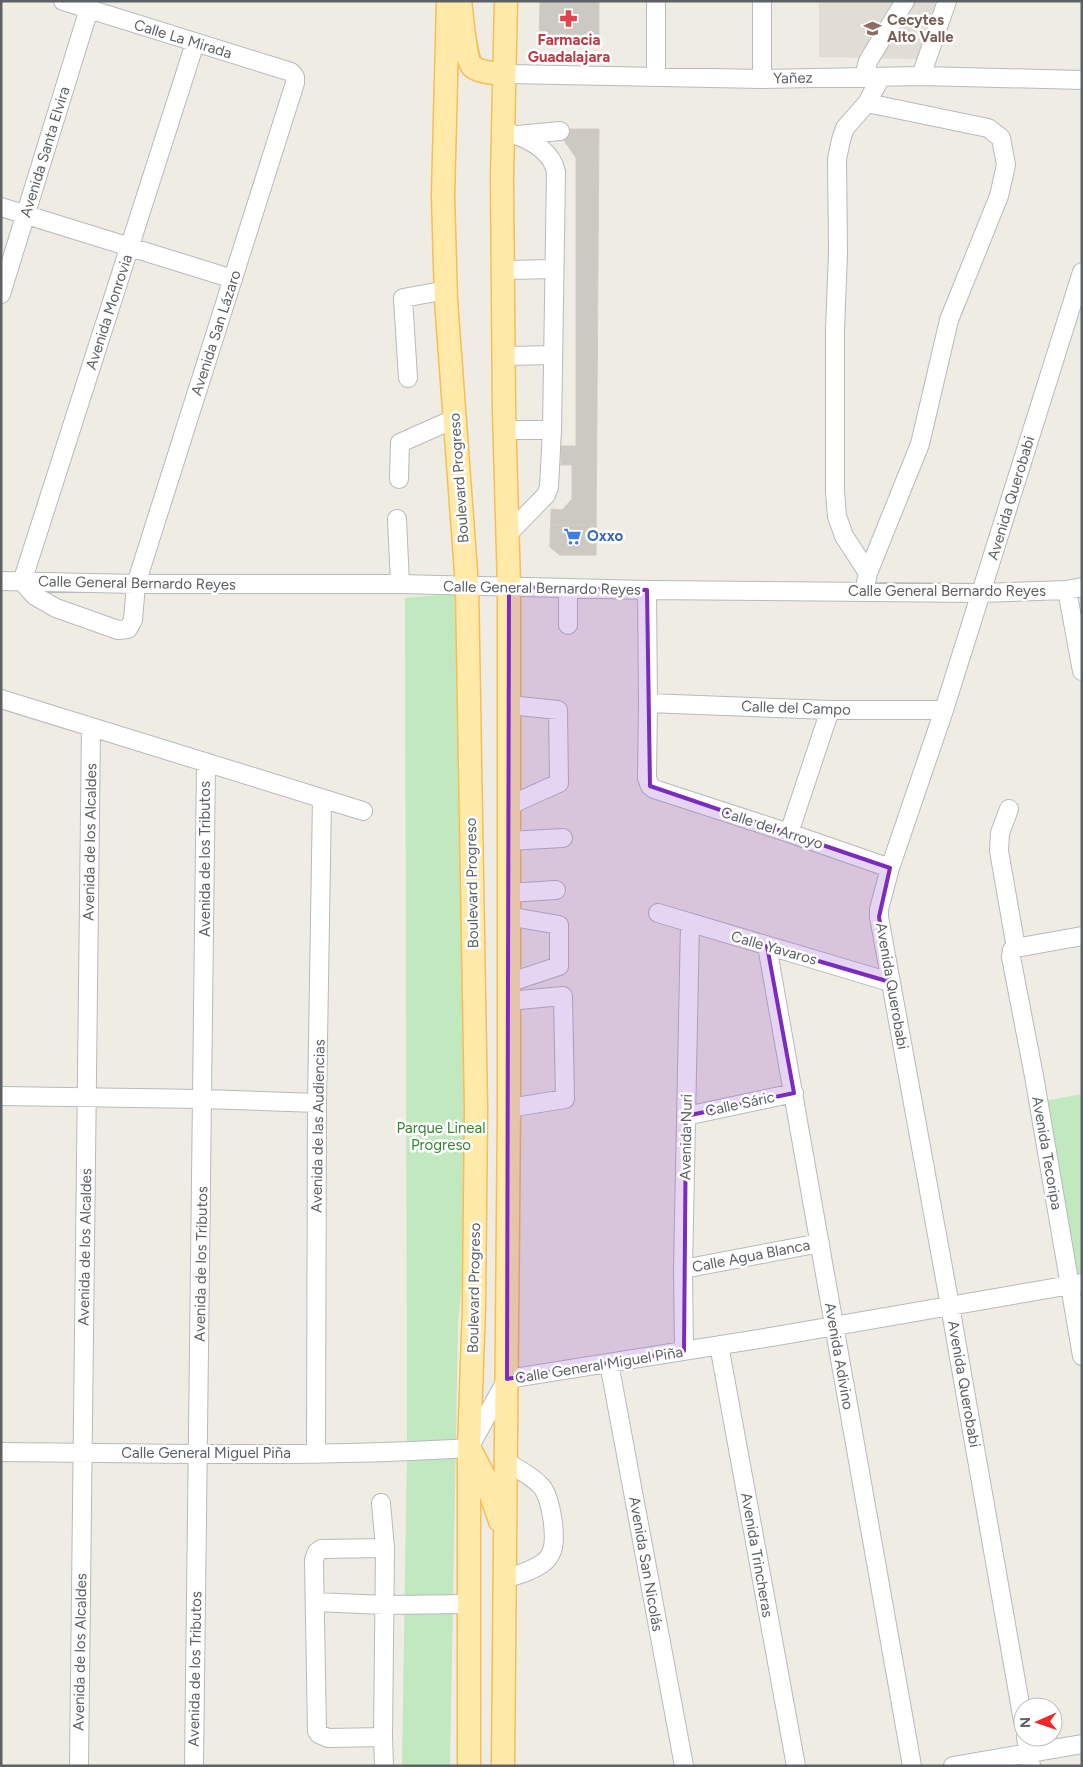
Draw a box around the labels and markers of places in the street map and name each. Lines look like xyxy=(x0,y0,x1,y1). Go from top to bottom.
pharmacy icon: Farmacia Guadalajara xyxy=(559,9,579,29)
place label: Cecytes Alto Valle xyxy=(887,11,954,46)
school or university icon: Cecytes Alto Valle xyxy=(863,19,883,39)
place label: Farmacia Guadalajara xyxy=(528,31,610,66)
supermarket icon: Oxxo xyxy=(563,526,583,546)
place label: Oxxo xyxy=(587,527,624,545)

